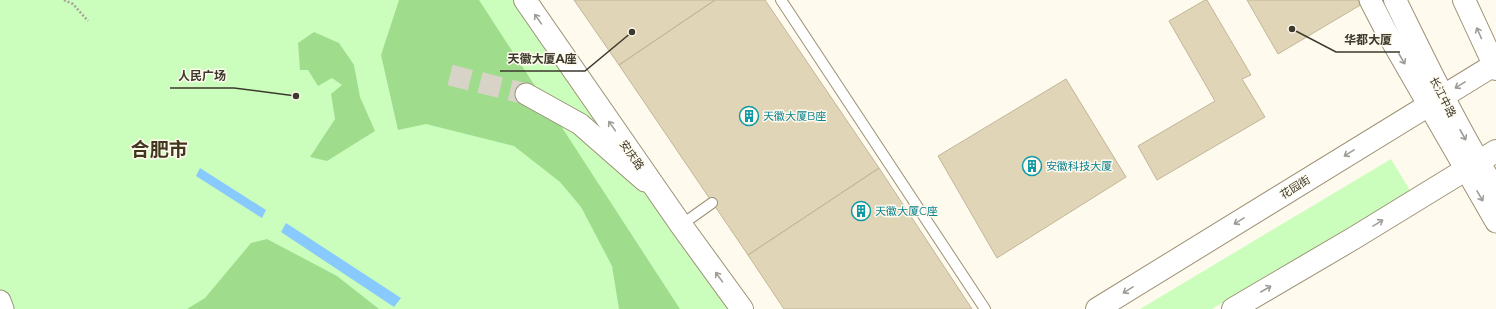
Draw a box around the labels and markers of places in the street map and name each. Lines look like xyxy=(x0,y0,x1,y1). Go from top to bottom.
callout: 华都大厦 xyxy=(1336,28,1400,52)
callout: 天徽大厦A座 xyxy=(500,47,585,71)
callout: 人民广场 xyxy=(170,64,234,88)
building icon: 天徽大厦B座 xyxy=(738,105,760,127)
place label: 天徽大厦B座 xyxy=(763,109,826,123)
building icon: 安徽科技大厦 xyxy=(1021,155,1043,177)
place label: 安徽科技大厦 xyxy=(1046,159,1112,173)
building icon: 天徽大厦C座 xyxy=(850,200,872,222)
place label: 天徽大厦C座 xyxy=(875,204,938,218)

